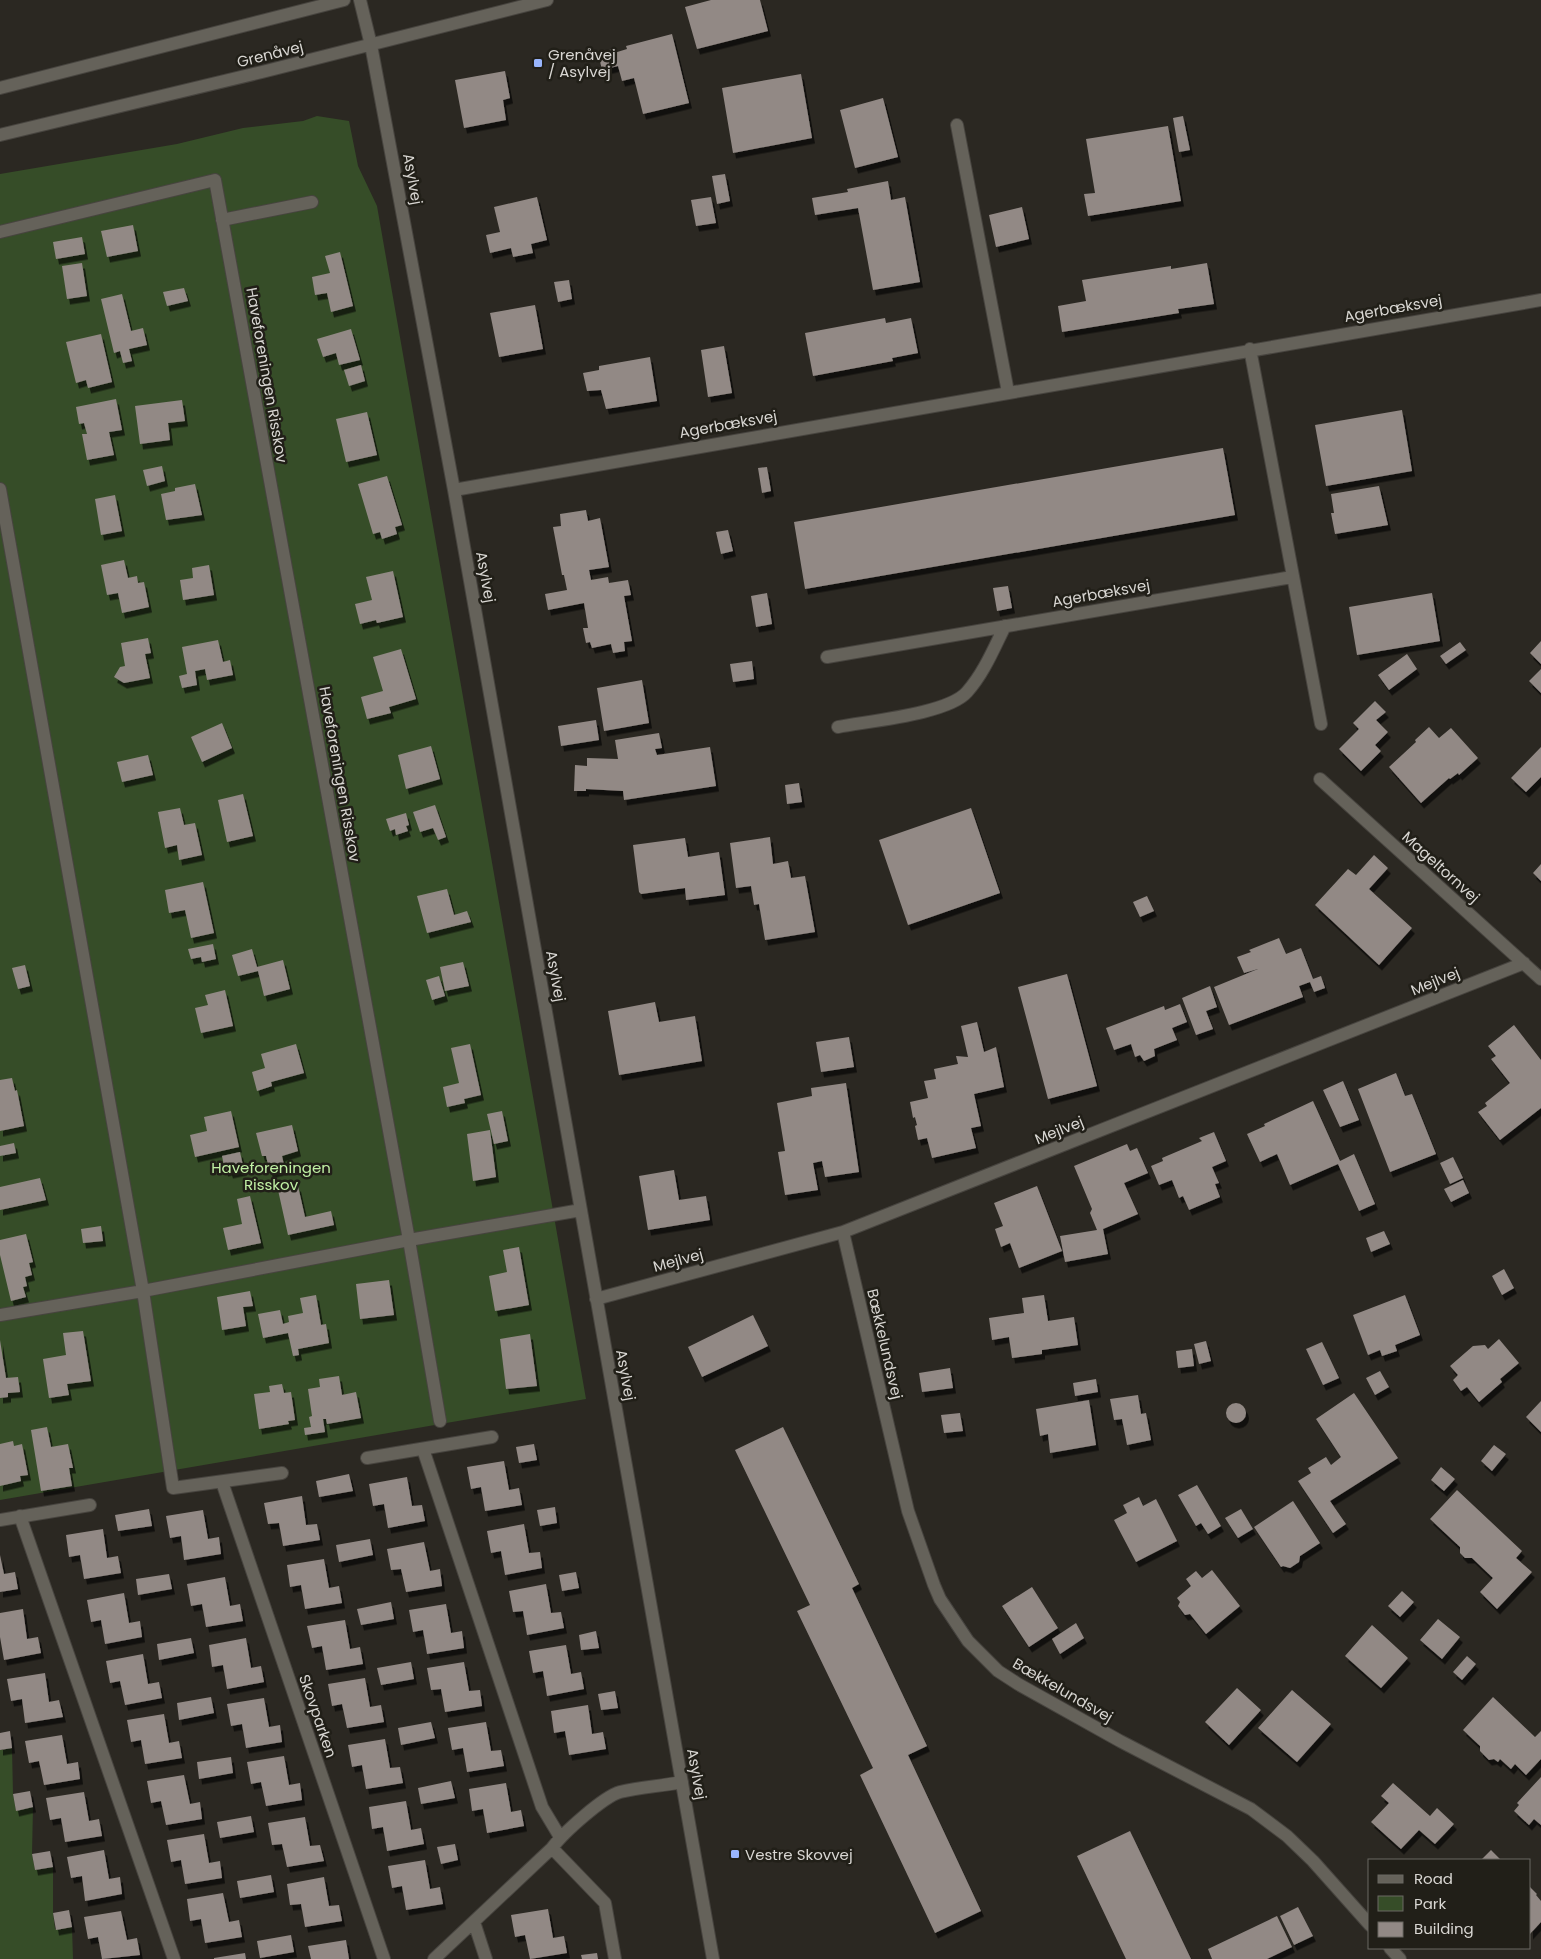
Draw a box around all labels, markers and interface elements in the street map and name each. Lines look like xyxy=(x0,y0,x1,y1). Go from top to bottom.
street label: Grenåvej xyxy=(235,36,305,72)
place label: Grenåvej / Asylvej xyxy=(548,44,616,82)
marker: Grenåvej / Asylvej xyxy=(532,57,544,69)
street label: Asylvej xyxy=(398,152,428,206)
street label: Haveforeningen Risskov xyxy=(241,286,293,465)
street label: Agerbæksvej xyxy=(1343,289,1443,327)
street label: Agerbæksvej xyxy=(678,405,778,443)
street label: Asylvej xyxy=(471,550,501,604)
street label: Agerbæksvej xyxy=(1051,574,1151,612)
street label: Haveforeningen Risskov xyxy=(314,685,366,864)
street label: Mageltornvej xyxy=(1398,826,1484,908)
street label: Asylvej xyxy=(541,949,571,1003)
street label: Mejlvej xyxy=(1407,962,1463,1000)
street label: Mejlvej xyxy=(1031,1111,1087,1149)
park label: Haveforeningen Risskov xyxy=(211,1157,331,1195)
street label: Mejlvej xyxy=(651,1243,705,1277)
street label: Bækkelundsvej xyxy=(862,1287,908,1401)
street label: Asylvej xyxy=(611,1348,641,1402)
street label: Bækkelundsvej xyxy=(1009,1653,1117,1727)
street label: Skovparken xyxy=(294,1671,342,1761)
street label: Asylvej xyxy=(682,1747,712,1801)
place label: Vestre Skovvej xyxy=(745,1844,853,1865)
marker: Vestre Skovvej xyxy=(729,1848,741,1860)
legend xyxy=(1368,1859,1531,1949)
text: Road xyxy=(1414,1868,1453,1889)
text: Park xyxy=(1414,1893,1446,1914)
text: Building xyxy=(1414,1918,1474,1939)

